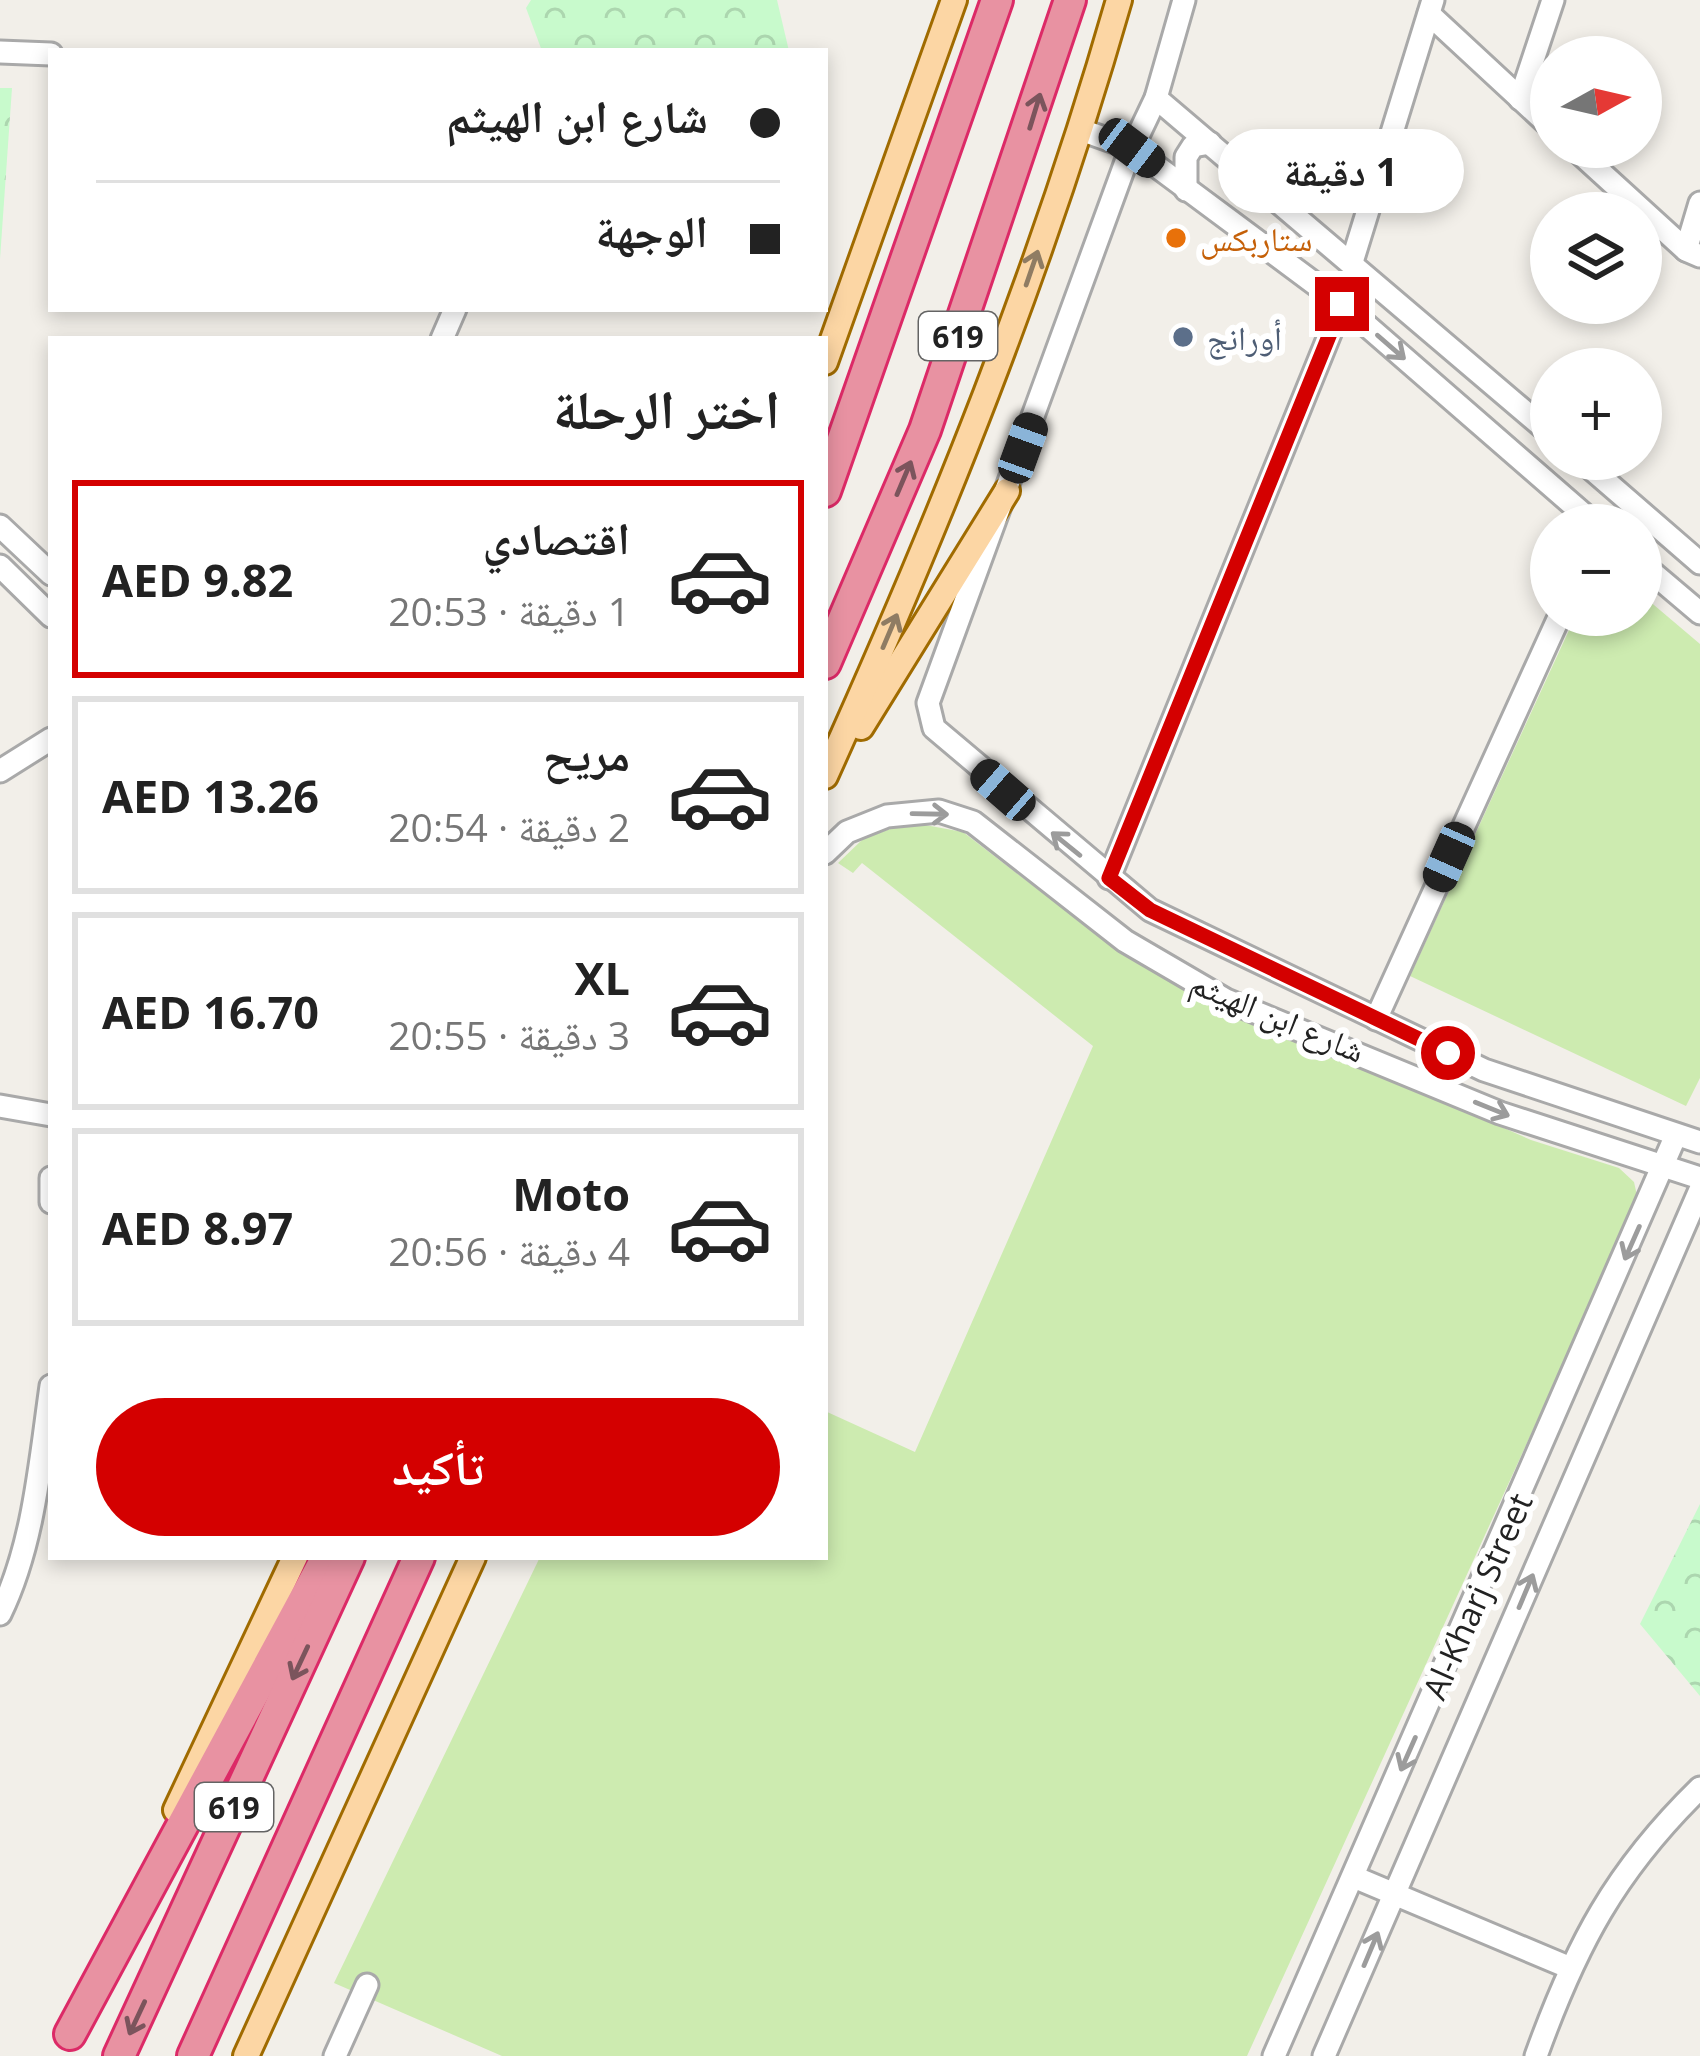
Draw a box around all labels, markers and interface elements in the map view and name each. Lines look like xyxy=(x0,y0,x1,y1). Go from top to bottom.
north arrow xyxy=(1530,36,1662,168)
map controls xyxy=(1530,36,1662,636)
text: شارع ابن الهيثم xyxy=(446,85,708,146)
one-way arrow xyxy=(1025,93,1047,131)
car xyxy=(1092,112,1172,184)
callout: 1 دقيقة xyxy=(1219,130,1465,214)
text: 1 دقيقة xyxy=(1284,144,1398,197)
button: layers xyxy=(1530,192,1662,324)
text: الوجهة xyxy=(595,200,708,261)
place label: ستاربكس xyxy=(1200,216,1312,261)
marker: ستاربكس xyxy=(1163,225,1189,251)
one-way arrow xyxy=(1023,250,1044,287)
route end xyxy=(1315,277,1369,331)
road number: 619 xyxy=(919,312,997,360)
place label: أورانج xyxy=(1207,315,1282,360)
marker: أورانج xyxy=(1170,324,1196,350)
one-way arrow xyxy=(1375,333,1406,360)
button: + xyxy=(1530,348,1662,480)
text: اختر الرحلة xyxy=(553,371,780,445)
car xyxy=(994,408,1052,488)
one-way arrow xyxy=(895,461,916,498)
button: − xyxy=(1530,504,1662,636)
text: اقتصادي xyxy=(483,507,630,568)
icon: car xyxy=(666,525,774,633)
text: AED 9.82 xyxy=(102,549,293,610)
text: 1 دقيقة · 20:53 xyxy=(388,584,630,637)
one-way arrow xyxy=(881,613,902,650)
text: مريح xyxy=(543,723,630,784)
icon: car xyxy=(666,741,774,849)
car xyxy=(964,753,1042,827)
text: AED 13.26 xyxy=(102,765,319,826)
text: 2 دقيقة · 20:54 xyxy=(388,800,630,853)
one-way arrow xyxy=(910,803,949,826)
car xyxy=(1418,817,1480,897)
one-way arrow xyxy=(1051,830,1082,858)
text: XL xyxy=(575,947,630,1008)
icon: car xyxy=(666,957,774,1065)
street label: شارع ابن الهيثم xyxy=(1184,959,1372,1074)
text: AED 16.70 xyxy=(102,981,319,1042)
text: 3 دقيقة · 20:55 xyxy=(388,1008,630,1061)
route start xyxy=(1421,1026,1475,1080)
one-way arrow xyxy=(1473,1100,1510,1121)
text: Moto xyxy=(512,1163,630,1224)
icon: car xyxy=(666,1173,774,1281)
text: AED 8.97 xyxy=(102,1197,293,1258)
text: 4 دقيقة · 20:56 xyxy=(388,1224,630,1277)
one-way arrow xyxy=(1620,1224,1641,1261)
button: تأكيد xyxy=(96,1398,780,1536)
street label: Al-Kharj Street xyxy=(1411,1486,1543,1706)
one-way arrow xyxy=(1516,1574,1538,1610)
one-way arrow xyxy=(288,1644,310,1680)
one-way arrow xyxy=(1395,1735,1417,1771)
road number: 619 xyxy=(195,1783,273,1831)
one-way arrow xyxy=(1361,1931,1383,1967)
one-way arrow xyxy=(125,1999,147,2035)

